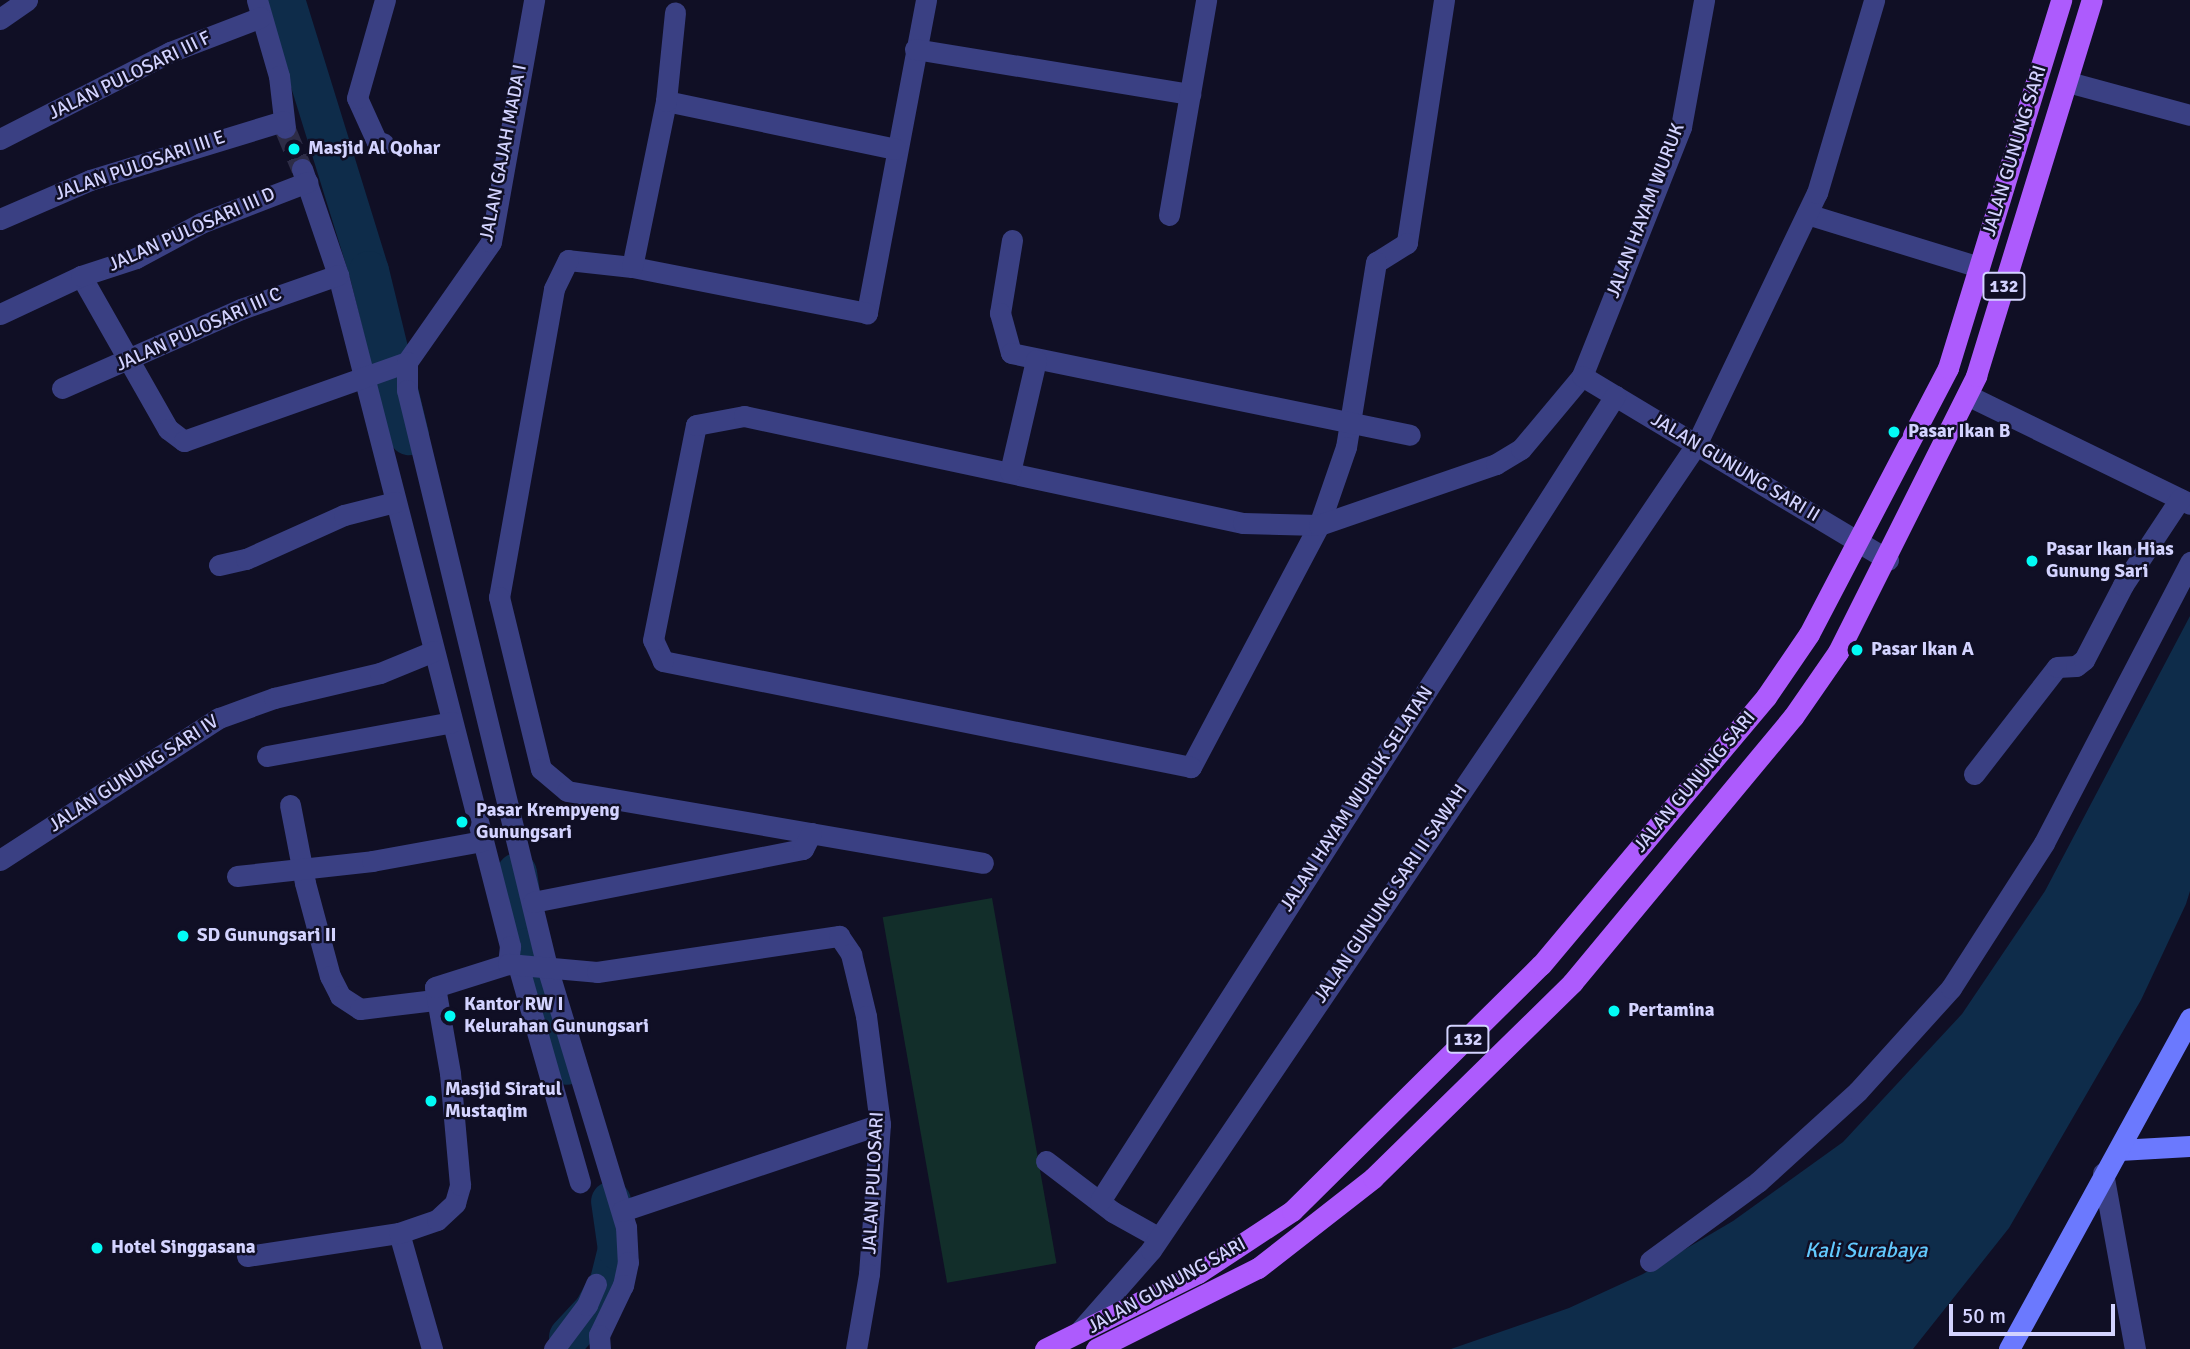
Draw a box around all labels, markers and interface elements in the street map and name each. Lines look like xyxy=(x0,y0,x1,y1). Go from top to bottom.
street label: JALAN PULOSARI III F xyxy=(45,27,215,125)
street label: JALAN GAJAH MADA I xyxy=(476,63,532,243)
street label: JALAN GUNUNG SARI xyxy=(1978,63,2052,239)
street label: JALAN HAYAM WURUK xyxy=(1602,120,1690,302)
street label: JALAN PULOSARI III E xyxy=(52,126,228,206)
place label: Masjid Al Qohar xyxy=(308,138,440,160)
marker: Masjid Al Qohar xyxy=(286,141,302,157)
street label: JALAN PULOSARI III D xyxy=(105,183,279,277)
road number: 132 xyxy=(1981,272,2027,300)
street label: JALAN PULOSARI III C xyxy=(112,283,286,377)
street label: JALAN GUNUNG SARI II xyxy=(1647,409,1823,527)
place label: Pasar Ikan B xyxy=(1908,421,2010,443)
marker: Pasar Ikan B xyxy=(1886,424,1902,440)
place label: Pasar Ikan Hias Gunung Sari xyxy=(2046,539,2174,583)
marker: Pasar Ikan Hias Gunung Sari xyxy=(2024,553,2040,569)
place label: Pasar Ikan A xyxy=(1871,639,1974,661)
marker: Pasar Ikan A xyxy=(1849,642,1865,658)
street label: JALAN HAYAM WURUK SELATAN xyxy=(1276,682,1438,916)
street label: JALAN GUNUNG SARI xyxy=(1629,707,1761,857)
street label: JALAN GUNUNG SARI IV xyxy=(45,711,223,837)
street label: JALAN GUNUNG SARI II SAWAH xyxy=(1309,780,1473,1008)
place label: Pasar Krempyeng Gunungsari xyxy=(476,800,620,844)
marker: Pasar Krempyeng Gunungsari xyxy=(454,814,470,830)
place label: SD Gunungsari II xyxy=(197,925,337,947)
marker: SD Gunungsari II xyxy=(175,928,191,944)
place label: Kantor RW I Kelurahan Gunungsari xyxy=(464,994,649,1038)
place label: Pertamina xyxy=(1628,1000,1714,1022)
marker: Pertamina xyxy=(1606,1003,1622,1019)
marker: Kantor RW I Kelurahan Gunungsari xyxy=(442,1008,458,1024)
road number: 132 xyxy=(1445,1024,1491,1054)
place label: Masjid Siratul Mustaqim xyxy=(445,1079,562,1123)
marker: Masjid Siratul Mustaqim xyxy=(423,1093,439,1109)
street label: JALAN PULOSARI xyxy=(859,1111,889,1255)
street label: JALAN GUNUNG SARI xyxy=(1084,1233,1250,1339)
place label: Hotel Singgasana xyxy=(111,1237,256,1259)
water label: Kali Surabaya xyxy=(1805,1237,1927,1263)
marker: Hotel Singgasana xyxy=(89,1240,105,1256)
scale bar xyxy=(1952,1290,2118,1334)
text: 50 m xyxy=(1962,1303,2006,1329)

